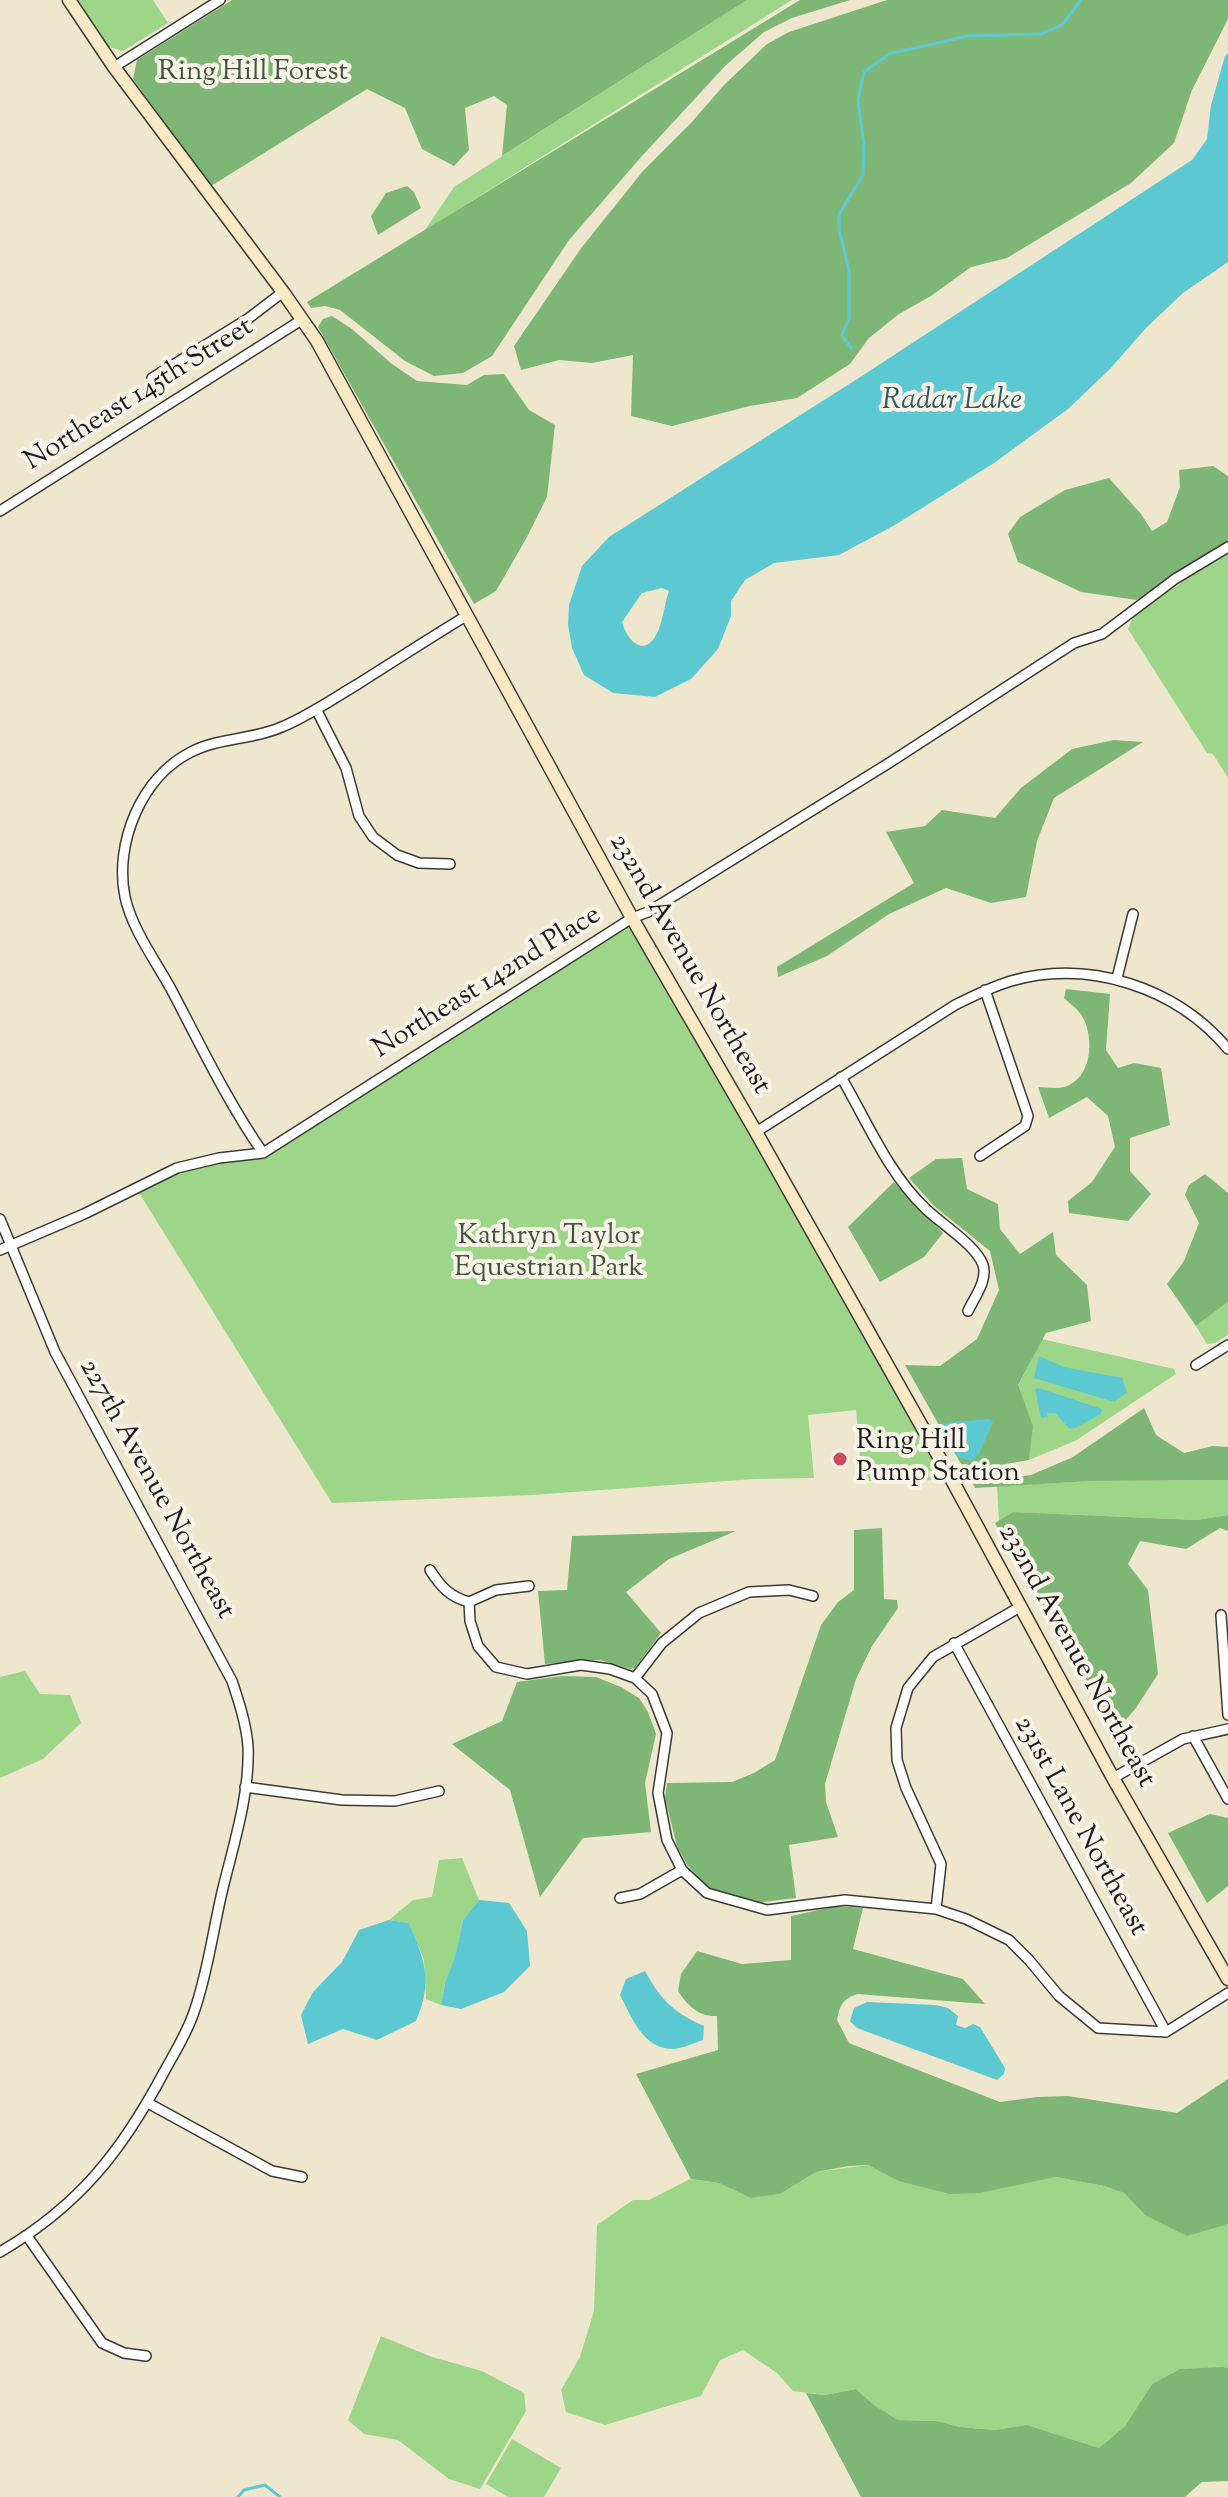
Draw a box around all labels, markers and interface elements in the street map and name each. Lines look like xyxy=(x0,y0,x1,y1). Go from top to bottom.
park label: Ring Hill Forest xyxy=(158,57,348,91)
street label: Northeast 145th Street xyxy=(19,312,261,480)
water label: Radar Lake xyxy=(882,385,1022,421)
street label: 232nd Avenue Northeast xyxy=(600,829,776,1101)
street label: Northeast 142nd Place xyxy=(368,900,608,1068)
park label: Kathryn Taylor Equestrian Park xyxy=(454,1221,644,1287)
street label: 227th Avenue Northeast xyxy=(70,1354,240,1626)
place label: Ring Hill Pump Station xyxy=(856,1426,1020,1492)
marker: Ring Hill Pump Station xyxy=(831,1450,849,1468)
street label: 232nd Avenue Northeast xyxy=(989,1520,1161,1794)
street label: 231st Lane Northeast xyxy=(1005,1711,1153,1943)

